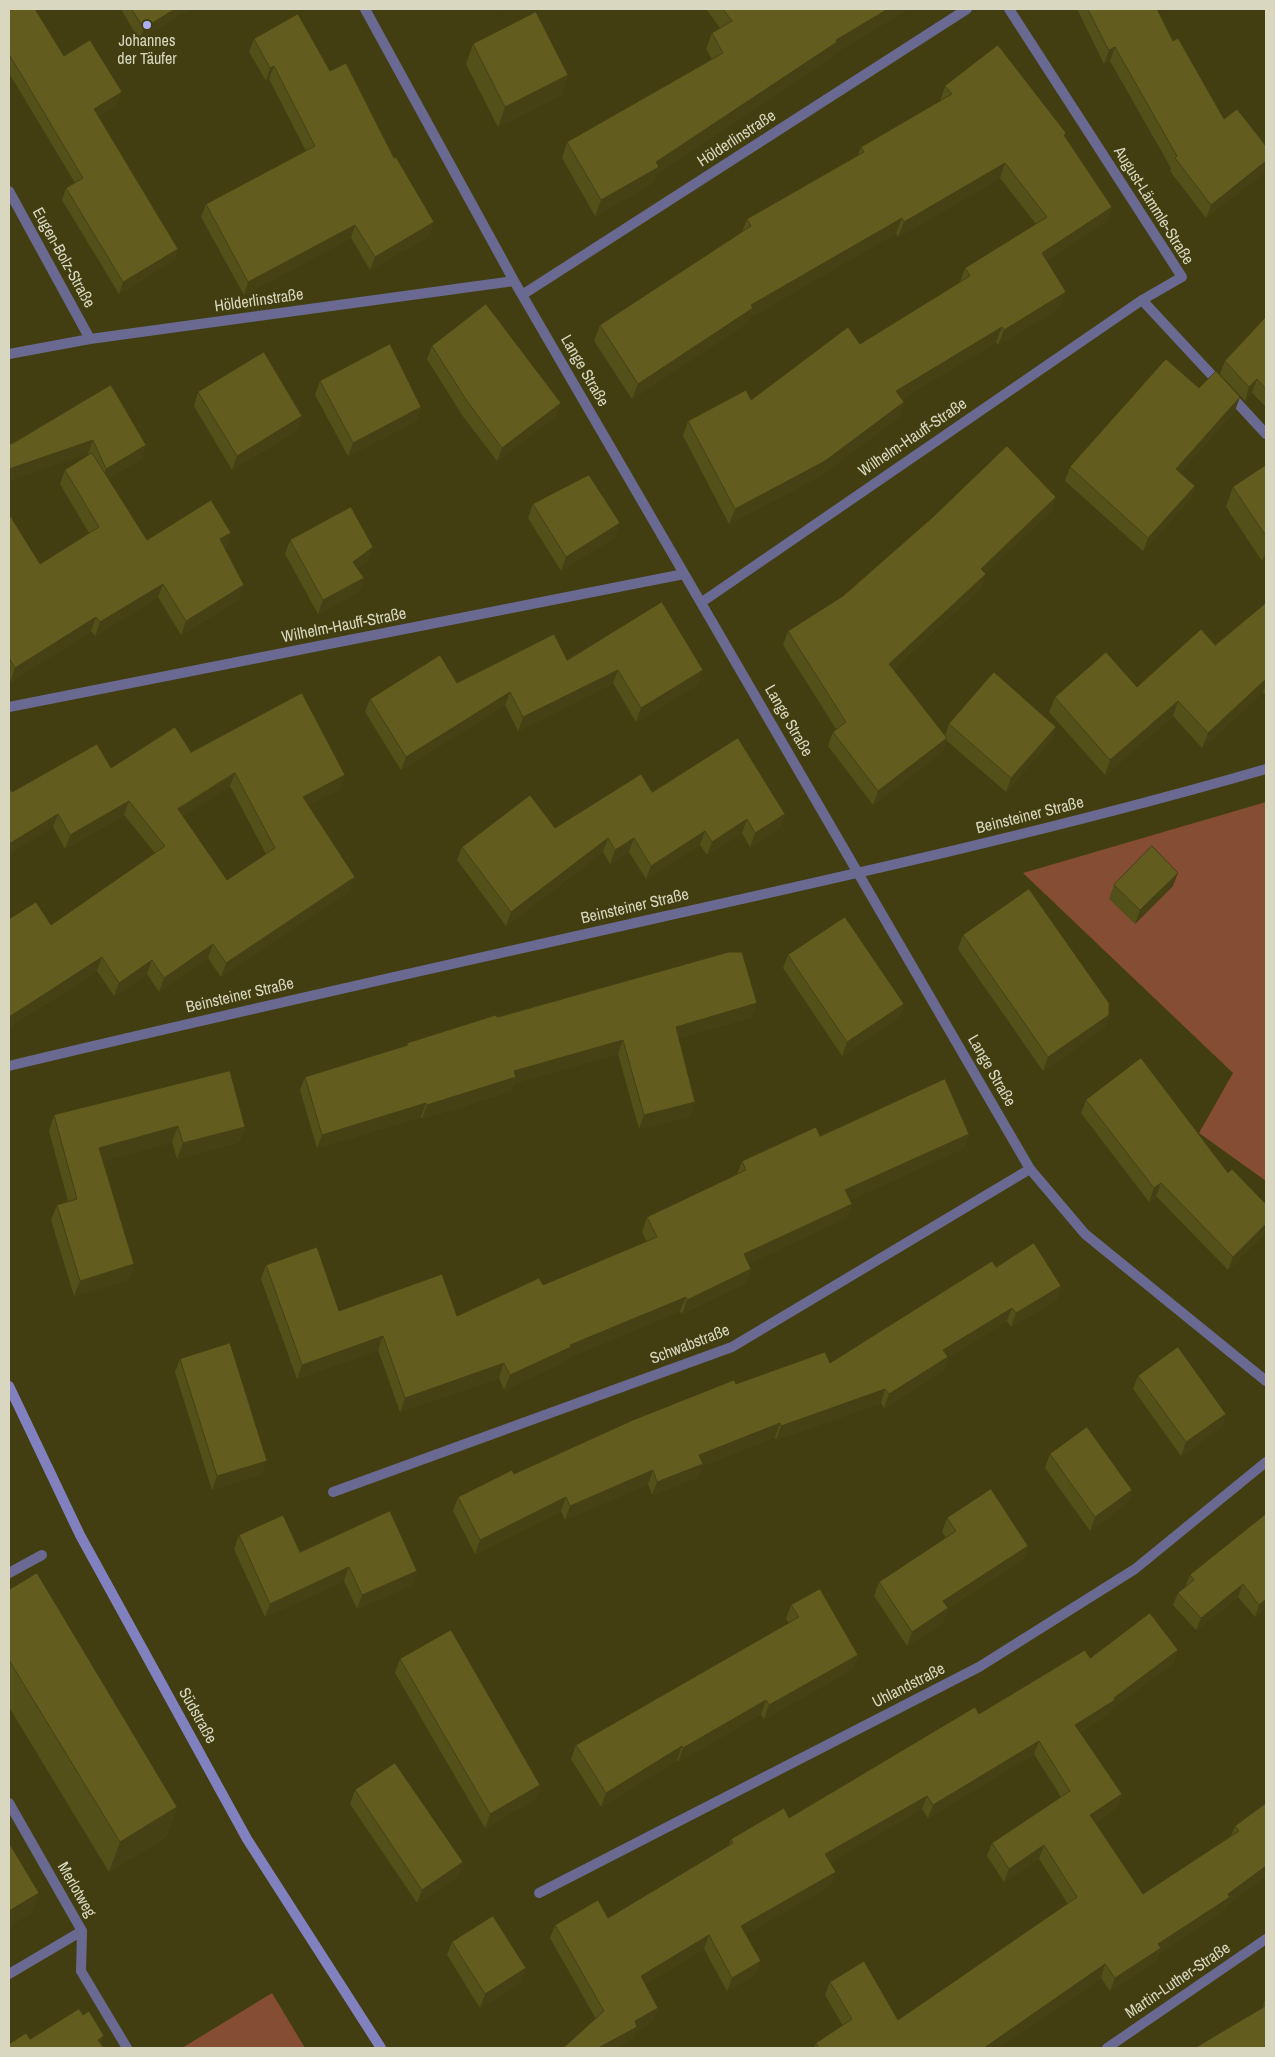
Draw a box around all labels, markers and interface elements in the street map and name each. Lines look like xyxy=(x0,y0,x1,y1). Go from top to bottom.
marker: Johannes der Täufer xyxy=(141,19,153,31)
place label: Johannes der Täufer xyxy=(117,32,177,70)
street label: Hölderlinstraße xyxy=(694,107,780,171)
street label: August-Lämmle-Straße xyxy=(1109,143,1197,269)
street label: Eugen-Bolz-Straße xyxy=(28,205,98,311)
street label: Hölderlinstraße xyxy=(213,285,305,317)
street label: Lange Straße xyxy=(556,332,612,410)
street label: Wilhelm-Hauff-Straße xyxy=(855,395,971,481)
street label: Wilhelm-Hauff-Straße xyxy=(280,604,408,648)
street label: Lange Straße xyxy=(760,682,816,760)
street label: Beinsteiner Straße xyxy=(974,793,1086,839)
street label: Beinsteiner Straße xyxy=(579,885,691,929)
street label: Beinsteiner Straße xyxy=(184,974,296,1018)
street label: Lange Straße xyxy=(963,1032,1019,1110)
street label: Schwabstraße xyxy=(647,1321,733,1369)
street label: Uhlandstraße xyxy=(870,1660,948,1712)
street label: Südstraße xyxy=(174,1685,220,1747)
street label: Merlotweg xyxy=(53,1859,99,1921)
street label: Martin-Luther-Straße xyxy=(1122,1939,1234,2023)

